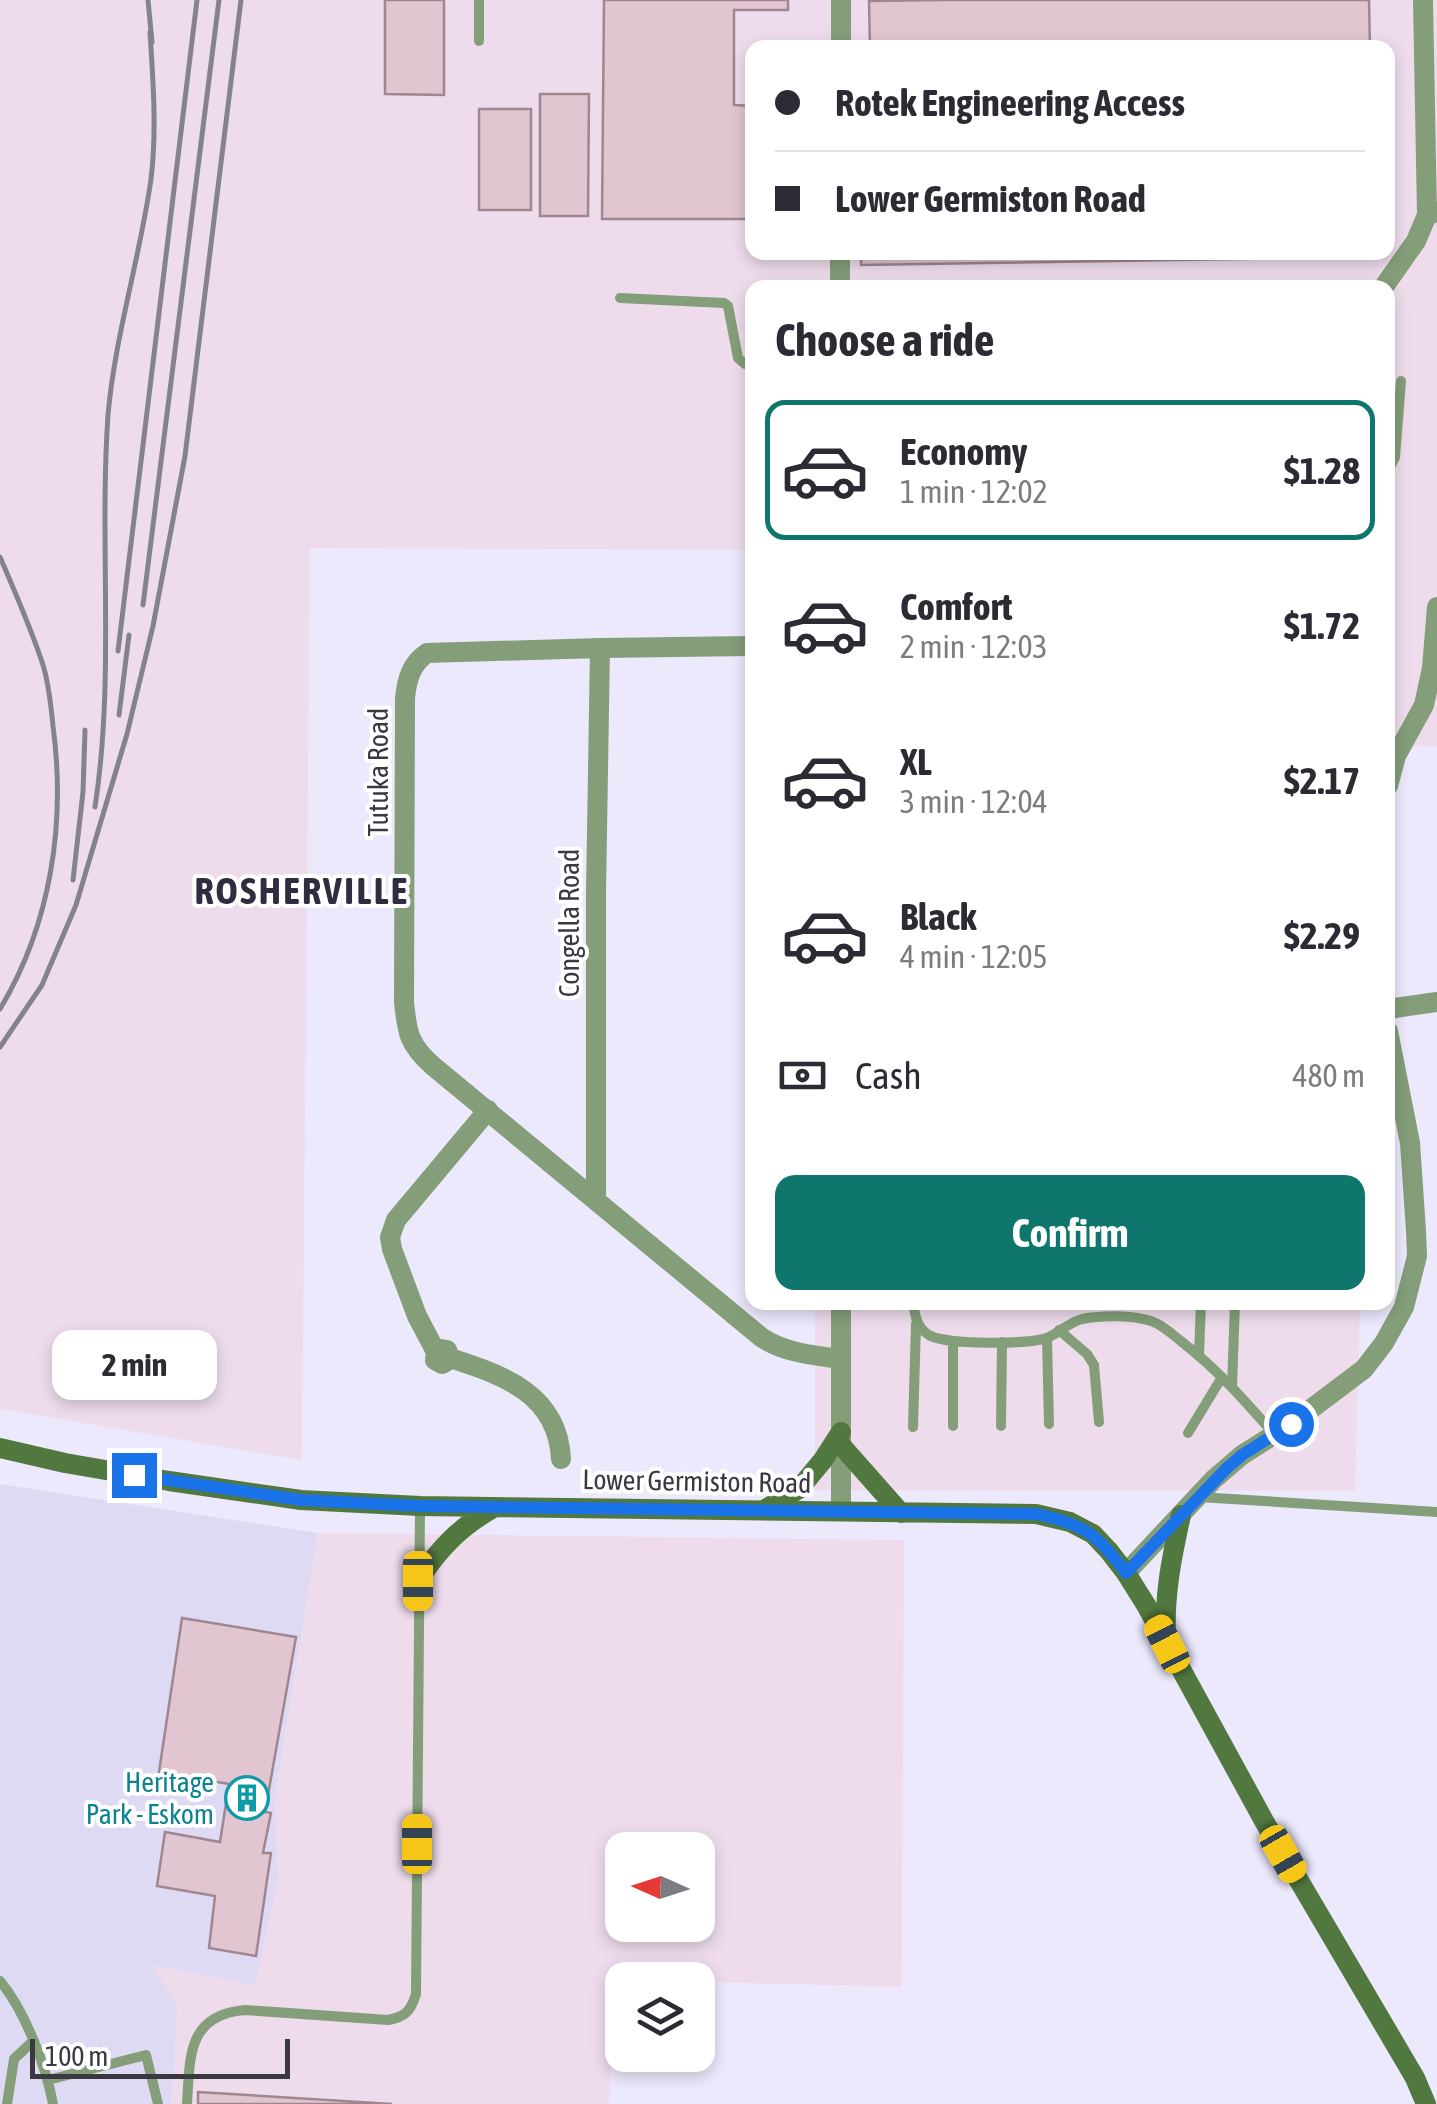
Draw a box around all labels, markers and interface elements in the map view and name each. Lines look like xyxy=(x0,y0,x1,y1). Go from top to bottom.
text: Rotek Engineering Access xyxy=(835,81,1185,124)
text: Lower Germiston Road xyxy=(835,177,1146,220)
text: Choose a ride xyxy=(775,314,994,366)
icon: car xyxy=(780,425,870,515)
text: Economy xyxy=(900,430,1027,473)
text: $1.28 xyxy=(1284,449,1360,492)
text: 1 min · 12:02 xyxy=(900,473,1047,510)
icon: car xyxy=(780,580,870,670)
text: Comfort xyxy=(900,585,1012,628)
text: $1.72 xyxy=(1284,604,1360,647)
text: 2 min · 12:03 xyxy=(900,628,1047,665)
street label: Tutuka Road xyxy=(362,708,394,836)
icon: car xyxy=(780,735,870,825)
text: XL xyxy=(900,740,932,783)
text: $2.17 xyxy=(1284,759,1360,802)
text: 3 min · 12:04 xyxy=(900,783,1047,820)
street label: Congella Road xyxy=(553,849,585,997)
district label: ROSHERVILLE xyxy=(194,869,410,912)
icon: car xyxy=(780,890,870,980)
text: Black xyxy=(900,895,977,938)
text: $2.29 xyxy=(1284,914,1360,957)
text: 4 min · 12:05 xyxy=(900,938,1047,975)
icon: cash xyxy=(775,1048,830,1103)
text: Cash xyxy=(855,1054,922,1097)
text: 480 m xyxy=(1292,1057,1365,1094)
button: Confirm xyxy=(775,1175,1365,1290)
callout: 2 min xyxy=(52,1330,216,1400)
text: 2 min xyxy=(102,1346,167,1383)
route start xyxy=(1269,1402,1314,1447)
route end xyxy=(112,1453,157,1498)
street label: Lower Germiston Road xyxy=(582,1463,812,1499)
car xyxy=(403,1551,433,1611)
car xyxy=(1140,1610,1194,1678)
place label: Heritage Park - Eskom xyxy=(86,1766,214,1830)
building icon: Heritage Park - Eskom xyxy=(224,1775,270,1821)
car xyxy=(402,1814,432,1874)
car xyxy=(1255,1821,1311,1887)
north arrow xyxy=(605,1832,715,1942)
map controls xyxy=(605,1832,715,2072)
button: layers xyxy=(605,1962,715,2072)
scale bar xyxy=(30,2034,290,2078)
text: 100 m xyxy=(45,2040,108,2072)

